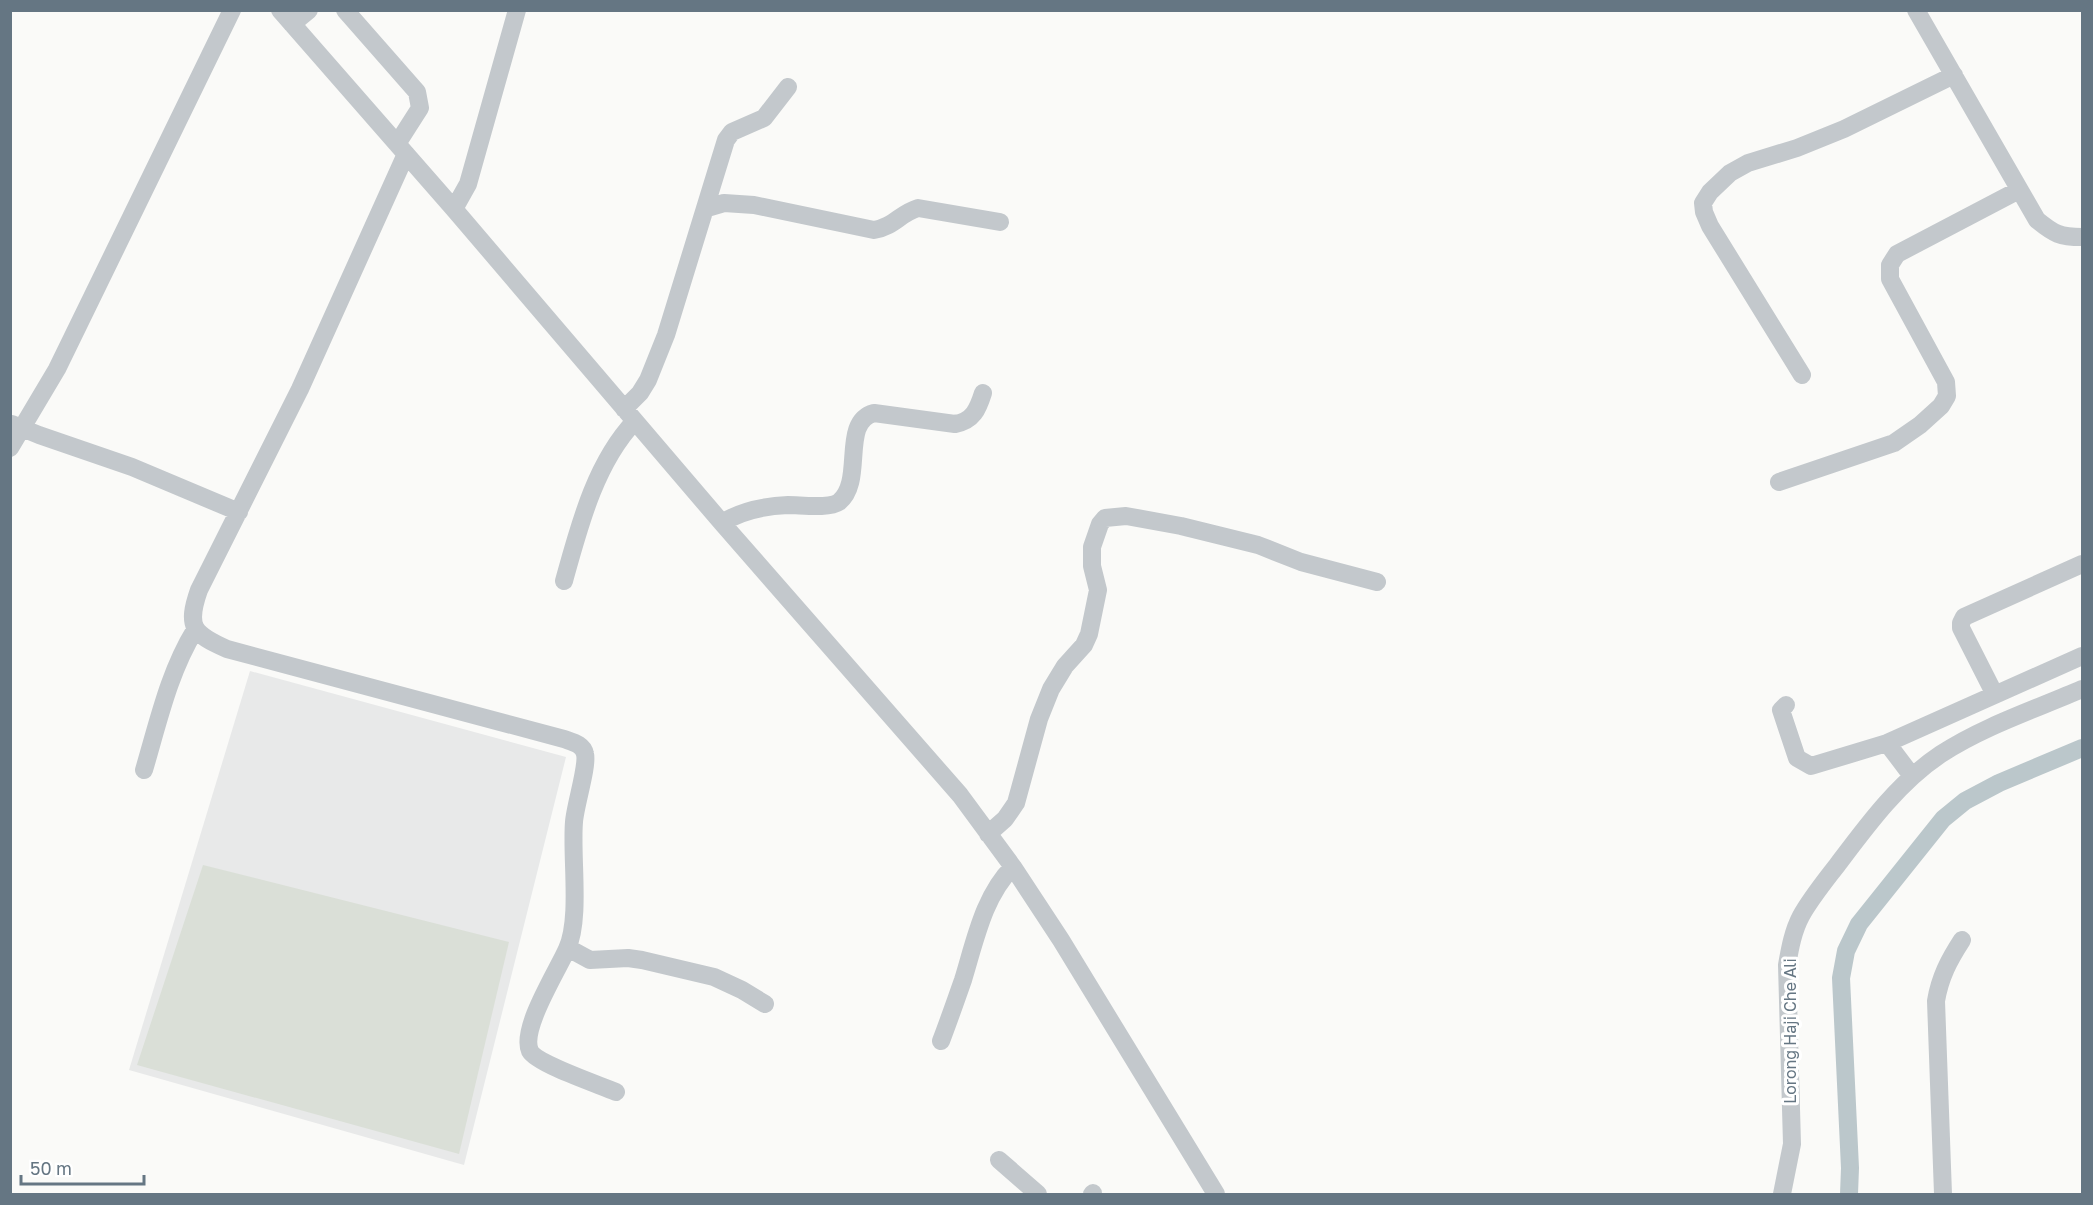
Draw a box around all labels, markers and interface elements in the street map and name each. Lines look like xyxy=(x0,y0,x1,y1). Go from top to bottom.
street label: Lorong Haji Che Ali xyxy=(1780,958,1800,1104)
scale bar xyxy=(21,1148,144,1186)
text: 50 m xyxy=(30,1157,72,1179)

